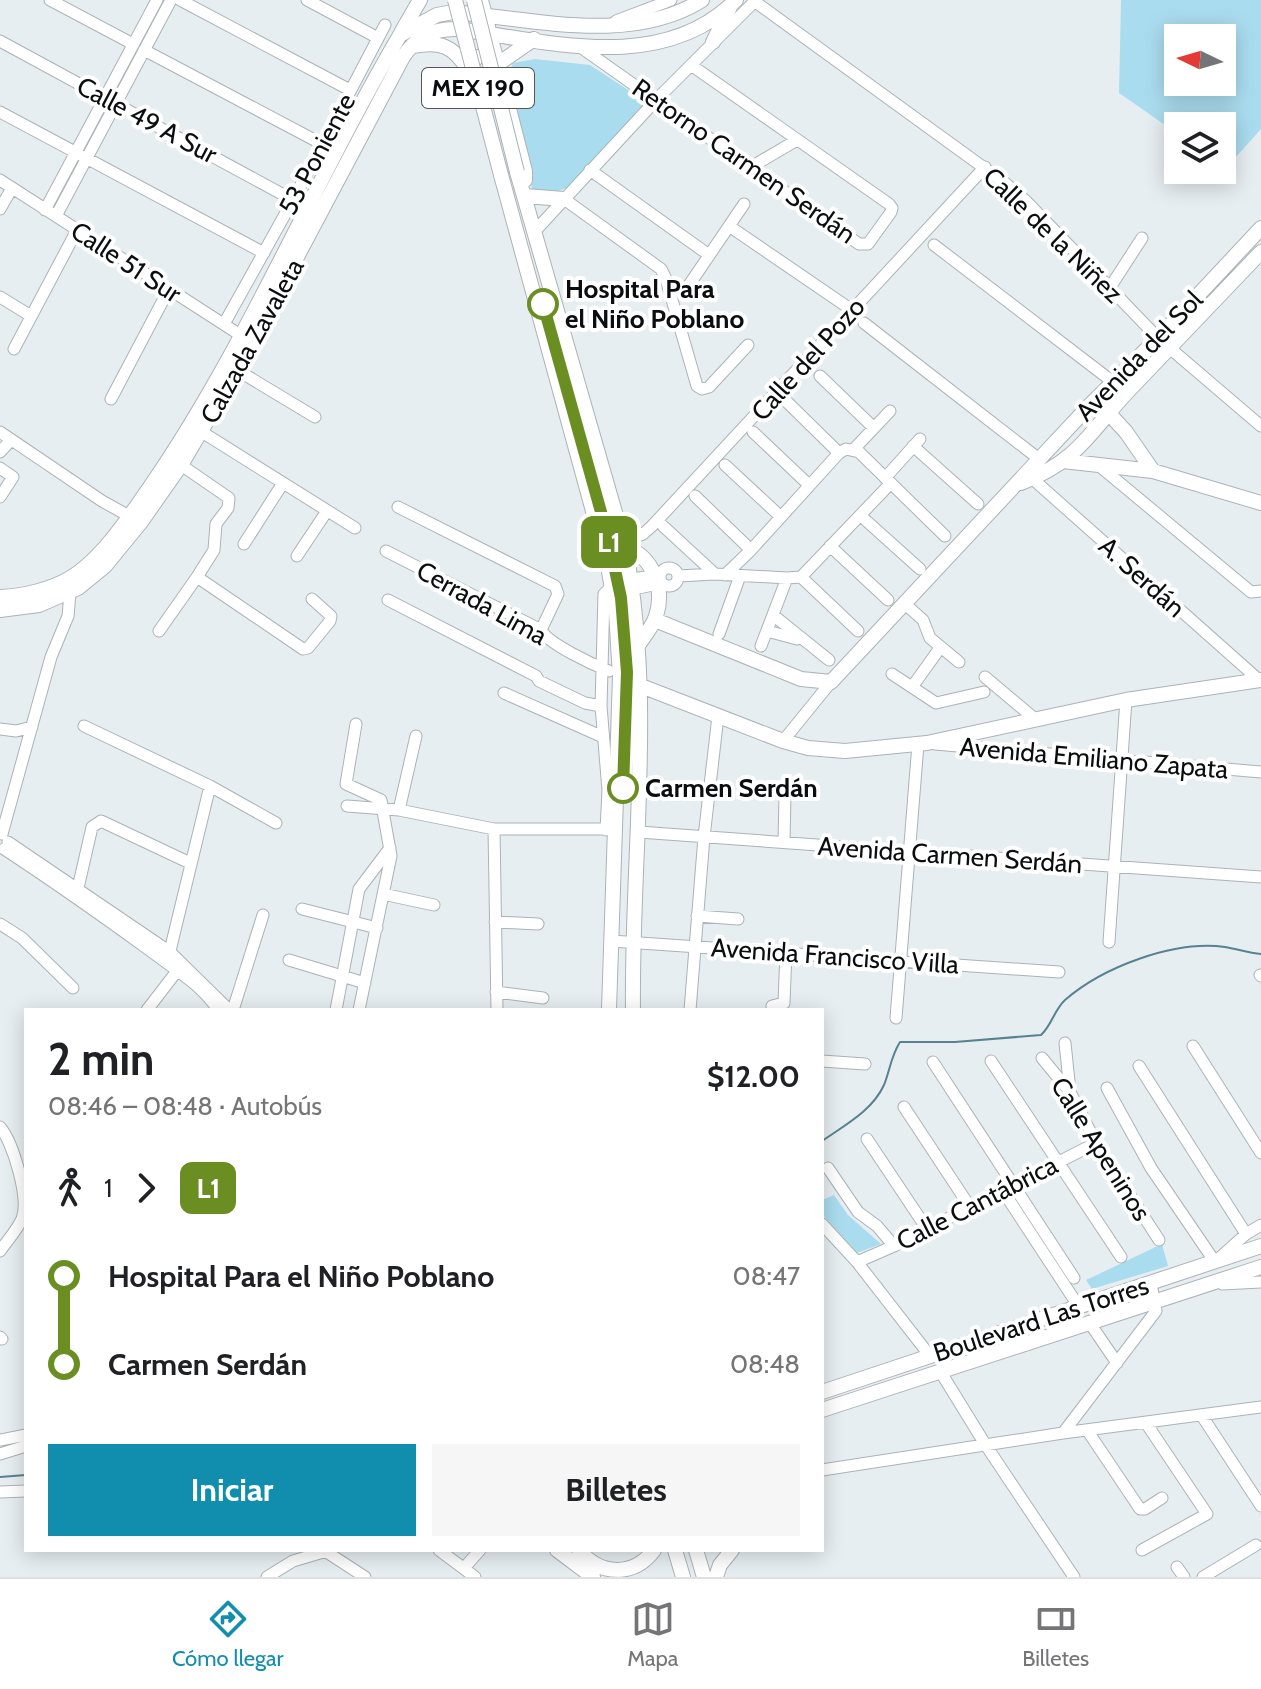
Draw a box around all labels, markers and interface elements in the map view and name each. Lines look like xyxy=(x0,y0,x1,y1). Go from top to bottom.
north arrow xyxy=(1164,24,1236,96)
map controls xyxy=(1164,24,1236,184)
road number: MEX 190 xyxy=(422,68,534,108)
street label: Calle 49 A Sur xyxy=(71,70,223,171)
street label: Retorno Carmen Serdán xyxy=(626,72,862,250)
street label: 53 Poniente xyxy=(272,88,362,220)
button: layers xyxy=(1164,112,1236,184)
street label: Calle de la Niñez xyxy=(977,160,1129,310)
street label: Calle 51 Sur xyxy=(65,215,188,310)
street label: Calzada Zavaleta xyxy=(193,252,311,429)
place label: Hospital Para el Niño Poblano xyxy=(565,273,744,335)
street label: Avenida del Sol xyxy=(1069,284,1209,428)
marker: Hospital Para el Niño Poblano xyxy=(528,289,558,319)
street label: Calle del Pozo xyxy=(744,291,872,427)
line badge: L1 xyxy=(573,516,645,568)
text: L1 xyxy=(597,525,621,559)
street label: A. Serdán xyxy=(1092,530,1192,624)
street label: Cerrada Lima xyxy=(411,554,553,652)
street label: Avenida Emiliano Zapata xyxy=(958,730,1230,786)
place label: Carmen Serdán xyxy=(645,772,818,804)
marker: Carmen Serdán xyxy=(608,773,638,803)
street label: Avenida Carmen Serdán xyxy=(817,830,1083,880)
street label: Avenida Francisco Villa xyxy=(710,931,961,981)
text: 2 min xyxy=(48,1033,154,1086)
text: $12.00 xyxy=(707,1058,800,1095)
street label: Calle Apeninos xyxy=(1044,1071,1158,1227)
text: 08:46 – 08:48 · Autobús xyxy=(48,1090,322,1122)
street label: Calle Cantábrica xyxy=(891,1148,1063,1257)
icon: walk xyxy=(48,1166,92,1210)
icon: forward xyxy=(124,1166,168,1210)
text: L1 xyxy=(196,1171,220,1205)
text: 1 xyxy=(104,1172,112,1204)
text: Hospital Para el Niño Poblano xyxy=(108,1258,494,1295)
text: 08:47 xyxy=(733,1260,800,1292)
street label: Boulevard Las Torres xyxy=(929,1269,1153,1369)
text: Carmen Serdán xyxy=(108,1346,307,1383)
text: 08:48 xyxy=(730,1348,800,1380)
button: Iniciar xyxy=(48,1444,416,1536)
button: Billetes xyxy=(432,1444,800,1536)
tab: Cómo llegar xyxy=(172,1597,284,1672)
tab: Mapa xyxy=(627,1597,678,1672)
tab: Billetes xyxy=(1022,1597,1089,1672)

